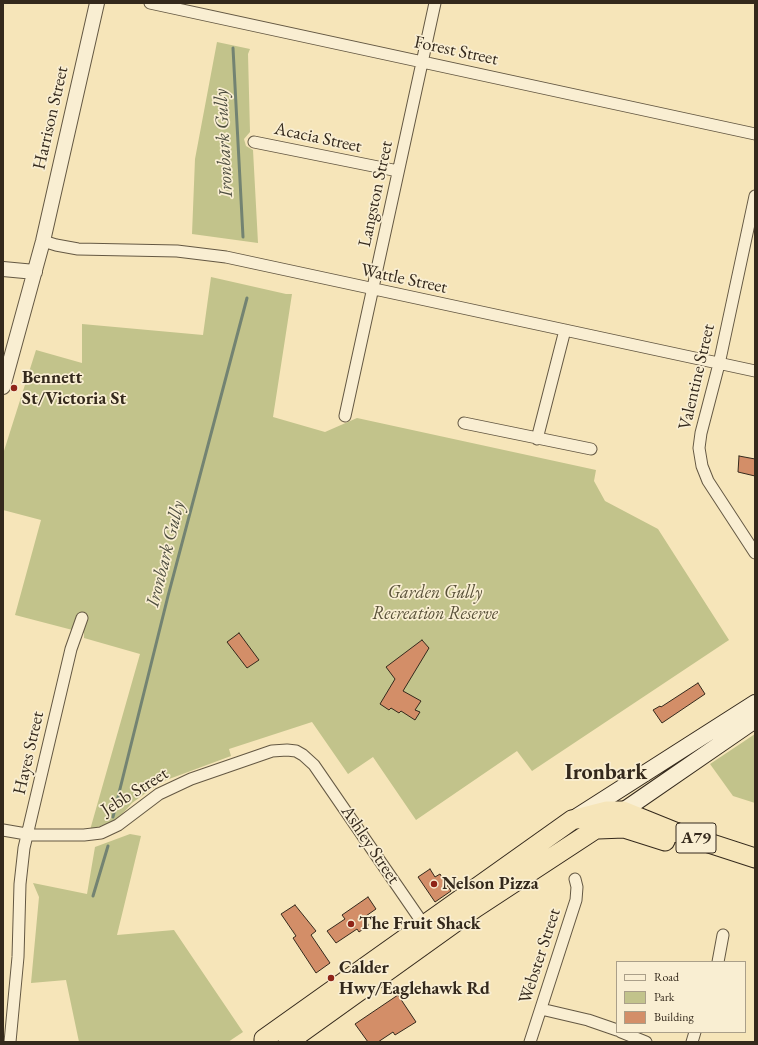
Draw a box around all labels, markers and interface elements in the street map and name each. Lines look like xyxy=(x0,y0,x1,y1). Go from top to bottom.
street label: Forest Street xyxy=(412,32,500,70)
street label: Harrison Street xyxy=(29,64,73,172)
water label: Ironbark Gully xyxy=(210,88,238,198)
street label: Acacia Street xyxy=(272,118,364,158)
street label: Langston Street xyxy=(354,139,398,249)
street label: Wattle Street xyxy=(359,259,449,299)
street label: Valentine Street xyxy=(674,322,720,432)
place label: Bennett St/Victoria St xyxy=(22,367,126,410)
marker: Bennett St/Victoria St xyxy=(9,383,19,393)
water label: Ironbark Gully xyxy=(142,499,190,609)
park label: Garden Gully Recreation Reserve xyxy=(372,582,498,624)
street label: Hayes Street xyxy=(9,709,49,797)
district label: Ironbark xyxy=(565,760,647,786)
street label: Jebb Street xyxy=(98,763,172,821)
street label: Ashley Street xyxy=(336,802,404,888)
road number: A79 xyxy=(676,823,716,853)
place label: Nelson Pizza xyxy=(442,873,539,895)
marker: Nelson Pizza xyxy=(429,879,439,889)
street label: Webster Street xyxy=(514,906,566,1006)
place label: The Fruit Shack xyxy=(359,913,481,935)
marker: The Fruit Shack xyxy=(346,919,356,929)
place label: Calder Hwy/Eaglehawk Rd xyxy=(339,957,490,1000)
legend xyxy=(616,961,746,1033)
text: Road xyxy=(654,969,679,985)
marker: Calder Hwy/Eaglehawk Rd xyxy=(326,973,336,983)
text: Park xyxy=(654,989,674,1005)
text: Building xyxy=(654,1009,694,1025)

